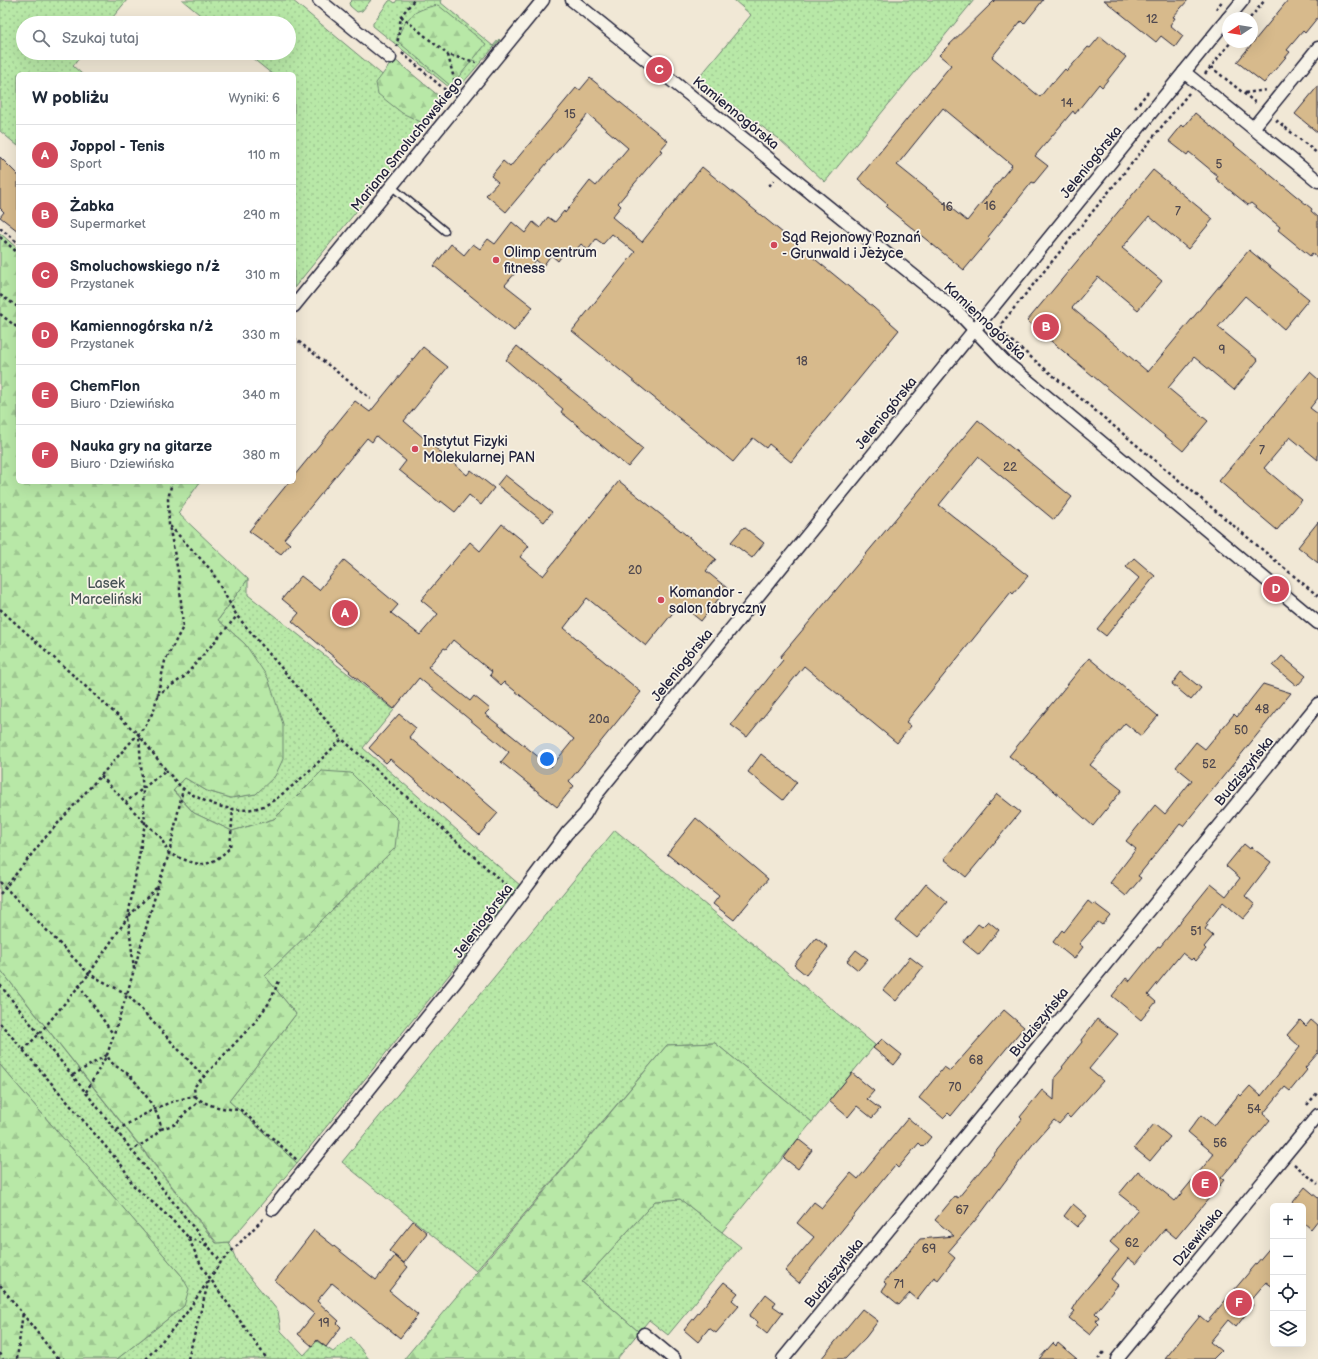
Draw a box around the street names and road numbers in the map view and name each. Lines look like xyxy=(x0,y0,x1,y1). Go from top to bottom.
street label: Mariana Smoluchowskiego xyxy=(347,73,467,215)
street label: Kamiennogórska xyxy=(689,73,783,153)
street label: Jeleniogórska xyxy=(1057,122,1125,202)
street label: Kamiennogórska xyxy=(940,279,1030,364)
street label: Jeleniogórska xyxy=(852,373,920,453)
street label: Jeleniogórska xyxy=(648,625,716,705)
street label: Budziszyńska xyxy=(1211,733,1277,809)
street label: Jeleniogórska xyxy=(450,881,516,961)
street label: Budziszyńska xyxy=(1006,984,1072,1060)
street label: Dziewińska xyxy=(1169,1204,1227,1270)
street label: Budziszyńska xyxy=(801,1235,867,1311)

